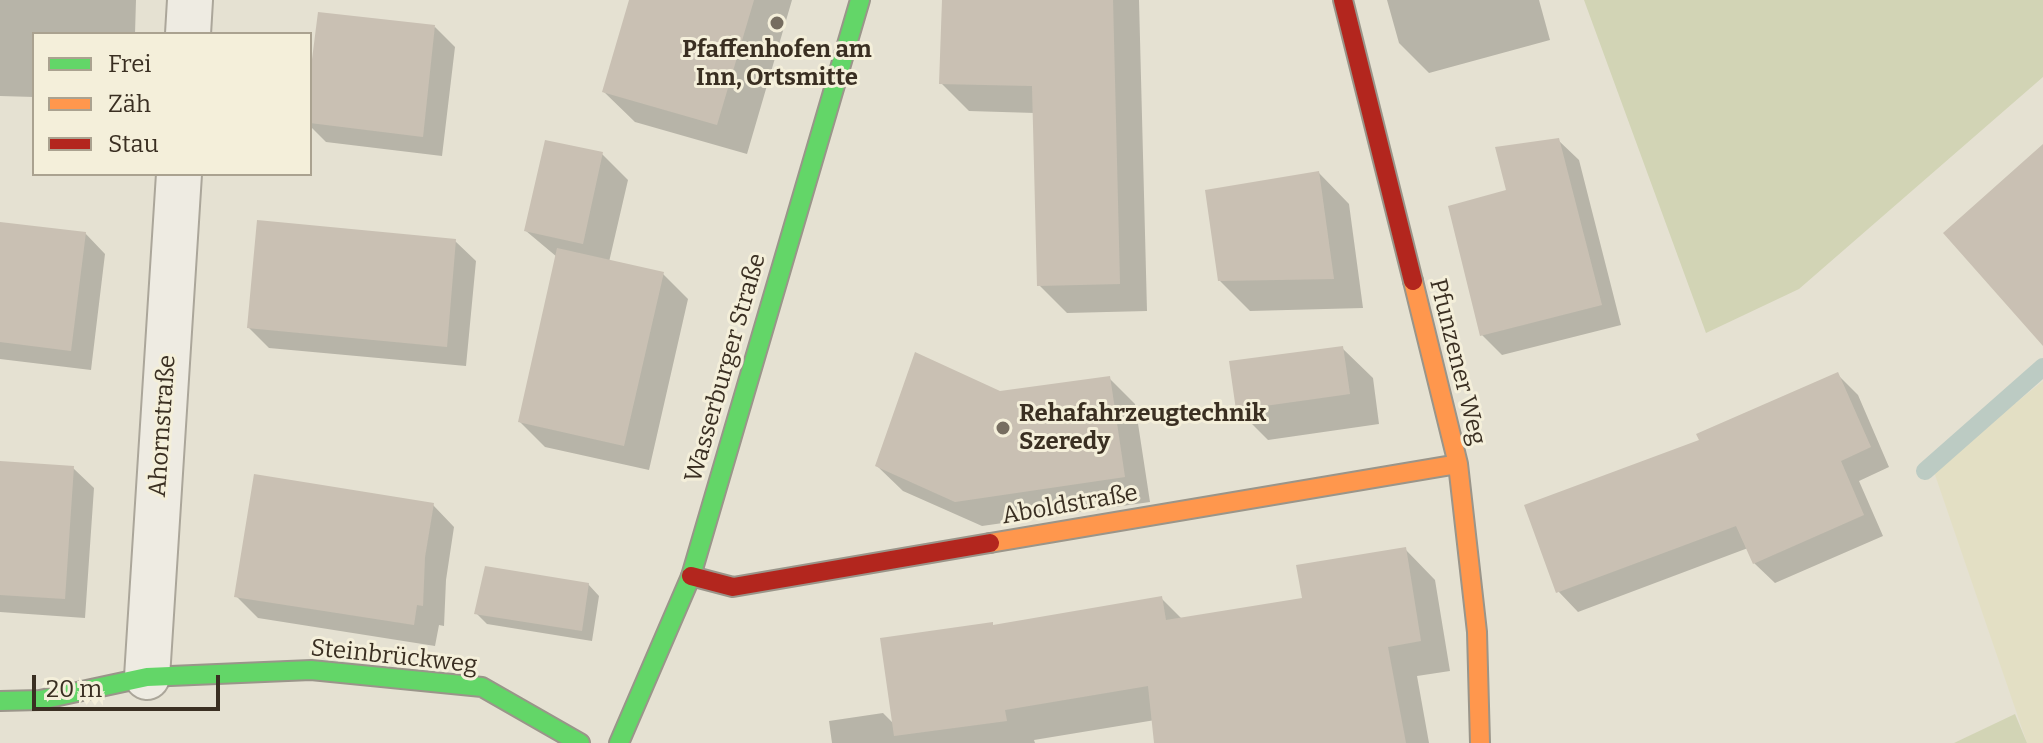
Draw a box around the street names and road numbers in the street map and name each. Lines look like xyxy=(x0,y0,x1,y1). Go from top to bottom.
street label: Wasserburger Straße xyxy=(680,250,772,486)
street label: Pfunzener Weg xyxy=(1422,276,1492,448)
street label: Ahornstraße xyxy=(144,354,182,498)
street label: Aboldstraße xyxy=(1000,479,1140,531)
street label: Steinbrückweg xyxy=(309,634,479,680)

